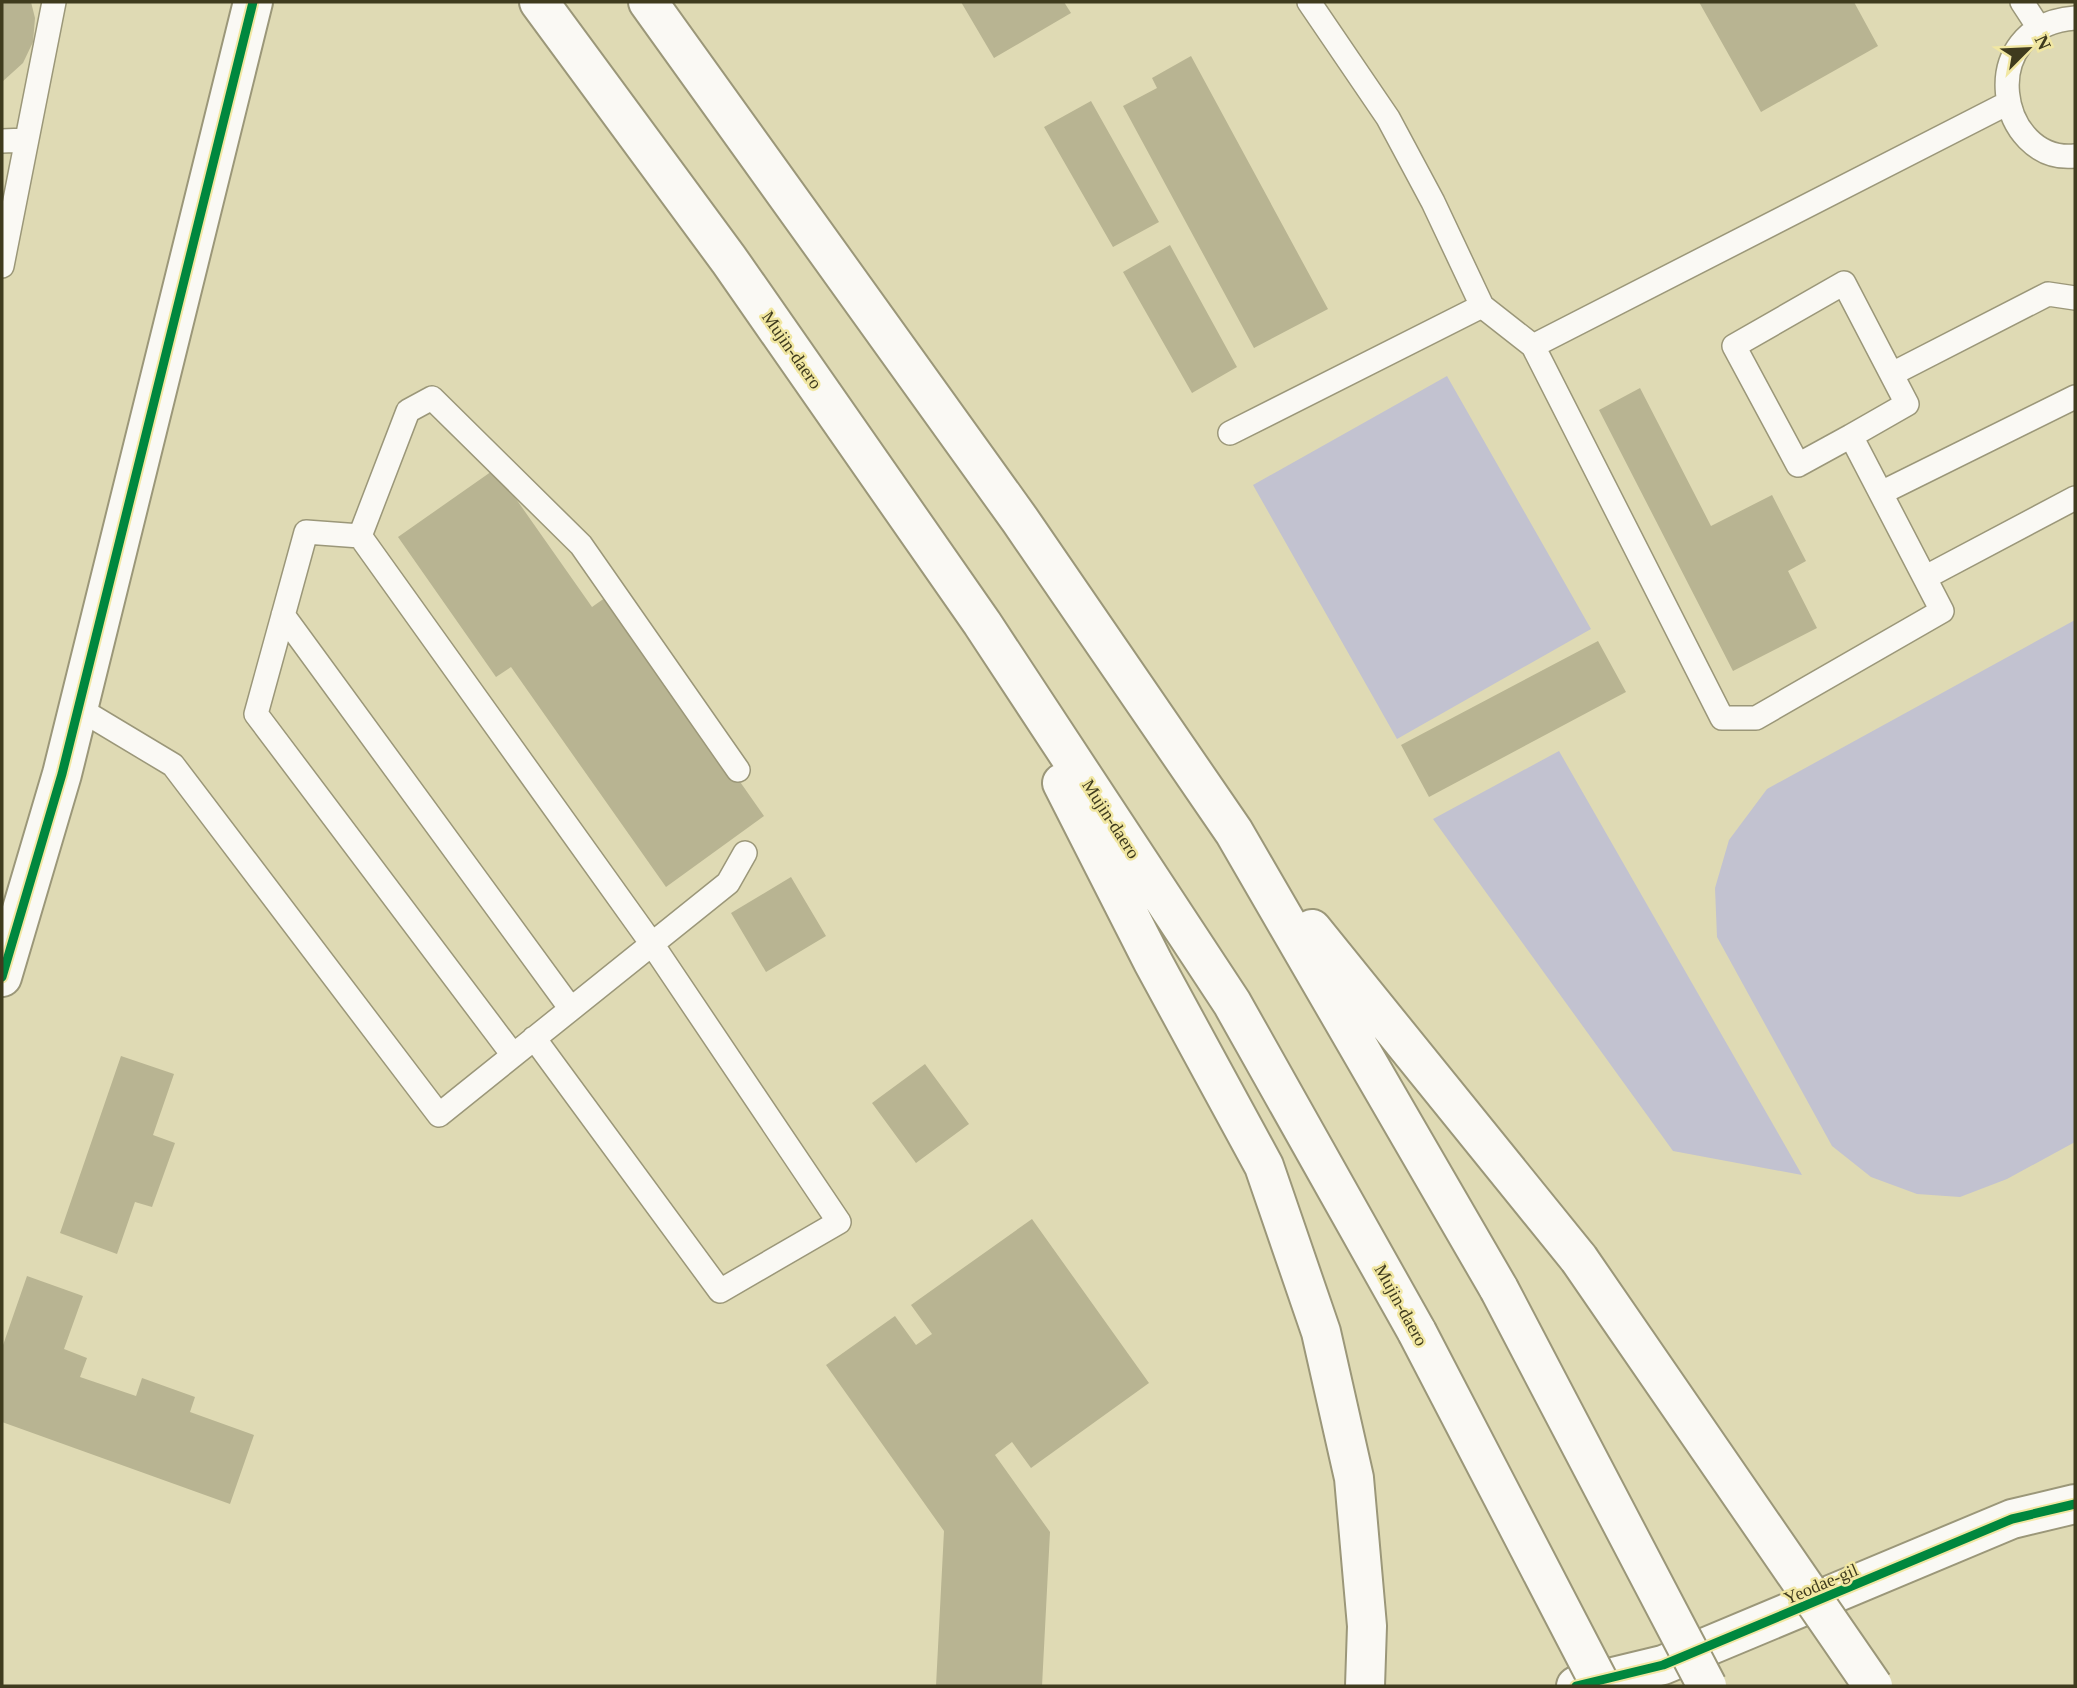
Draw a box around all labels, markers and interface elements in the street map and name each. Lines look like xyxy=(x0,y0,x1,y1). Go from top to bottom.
north arrow xyxy=(1993,14,2063,84)
text: N xyxy=(2031,32,2056,53)
street label: Mujin-daero xyxy=(758,307,826,393)
street label: Mujin-daero xyxy=(1078,776,1144,862)
street label: Mujin-daero xyxy=(1370,1261,1432,1349)
street label: Yeodae-gil xyxy=(1781,1560,1861,1608)

